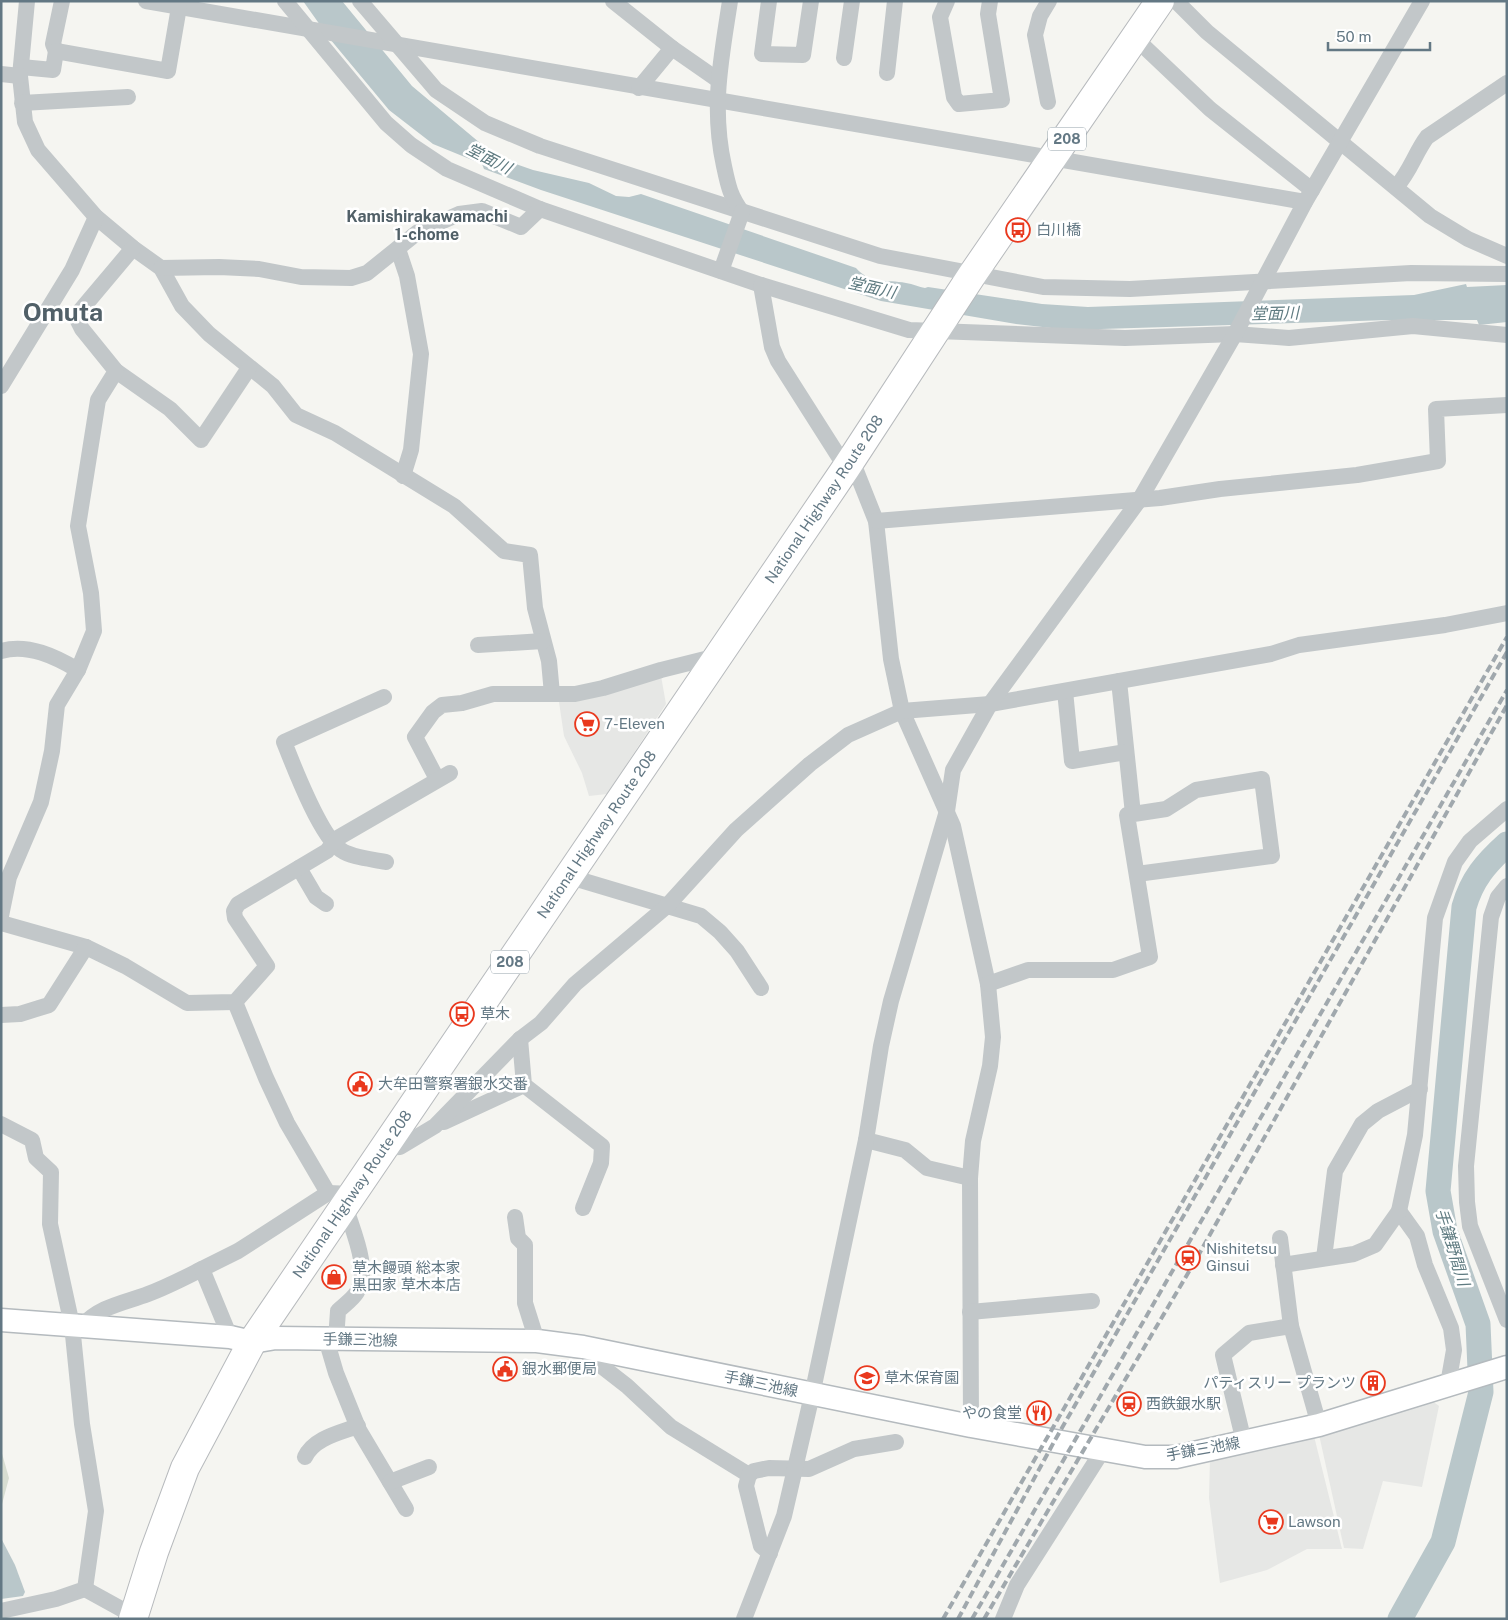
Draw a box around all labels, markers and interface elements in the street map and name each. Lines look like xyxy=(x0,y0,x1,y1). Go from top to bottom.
scale bar xyxy=(1328,20,1430,52)
text: 50 m xyxy=(1336,28,1371,45)
road number: 208 xyxy=(1048,128,1086,150)
water label: 堂面川 xyxy=(463,139,516,179)
district label: Kamishirakawamachi 1-chome xyxy=(346,207,508,244)
bus stop icon: 白川橋 xyxy=(1005,217,1031,243)
place label: 白川橋 xyxy=(1036,221,1081,238)
water label: 堂面川 xyxy=(846,273,899,303)
district label: Omuta xyxy=(23,297,103,327)
water label: 堂面川 xyxy=(1251,304,1301,323)
street label: National Highway Route 208 xyxy=(761,412,886,586)
supermarket icon: 7-Eleven xyxy=(574,711,600,737)
place label: 7-Eleven xyxy=(604,715,665,732)
street label: National Highway Route 208 xyxy=(533,747,659,921)
road number: 208 xyxy=(491,950,529,974)
bus stop icon: 草木 xyxy=(449,1001,475,1027)
place label: 草木 xyxy=(480,1005,510,1022)
public building icon: 大牟田警察署銀水交番 xyxy=(347,1071,373,1097)
place label: 大牟田警察署銀水交番 xyxy=(378,1075,528,1092)
street label: National Highway Route 208 xyxy=(289,1107,415,1281)
water label: 手鎌野間川 xyxy=(1432,1206,1474,1290)
place label: Nishitetsu Ginsui xyxy=(1206,1240,1277,1274)
station icon: Nishitetsu Ginsui xyxy=(1175,1245,1201,1271)
place label: 草木饅頭 総本家 黒田家 草木本店 xyxy=(352,1259,461,1293)
shop icon: 草木饅頭 総本家 黒田家 草木本店 xyxy=(321,1264,347,1290)
street label: 手鎌三池線 xyxy=(322,1330,398,1349)
public building icon: 銀水郵便局 xyxy=(492,1356,518,1382)
place label: 銀水郵便局 xyxy=(522,1360,597,1377)
school or university icon: 草木保育園 xyxy=(854,1365,880,1391)
street label: 手鎌三池線 xyxy=(723,1367,800,1400)
place label: 草木保育園 xyxy=(884,1369,959,1386)
building icon: パティスリー プランツ xyxy=(1360,1370,1386,1396)
place label: パティスリー プランツ xyxy=(1203,1374,1356,1391)
station icon: 西鉄銀水駅 xyxy=(1116,1391,1142,1417)
place label: 西鉄銀水駅 xyxy=(1146,1395,1221,1412)
restaurant icon: やの食堂 xyxy=(1026,1400,1052,1426)
place label: やの食堂 xyxy=(962,1404,1022,1421)
street label: 手鎌三池線 xyxy=(1164,1434,1241,1463)
supermarket icon: Lawson xyxy=(1258,1509,1284,1535)
place label: Lawson xyxy=(1288,1513,1341,1530)

